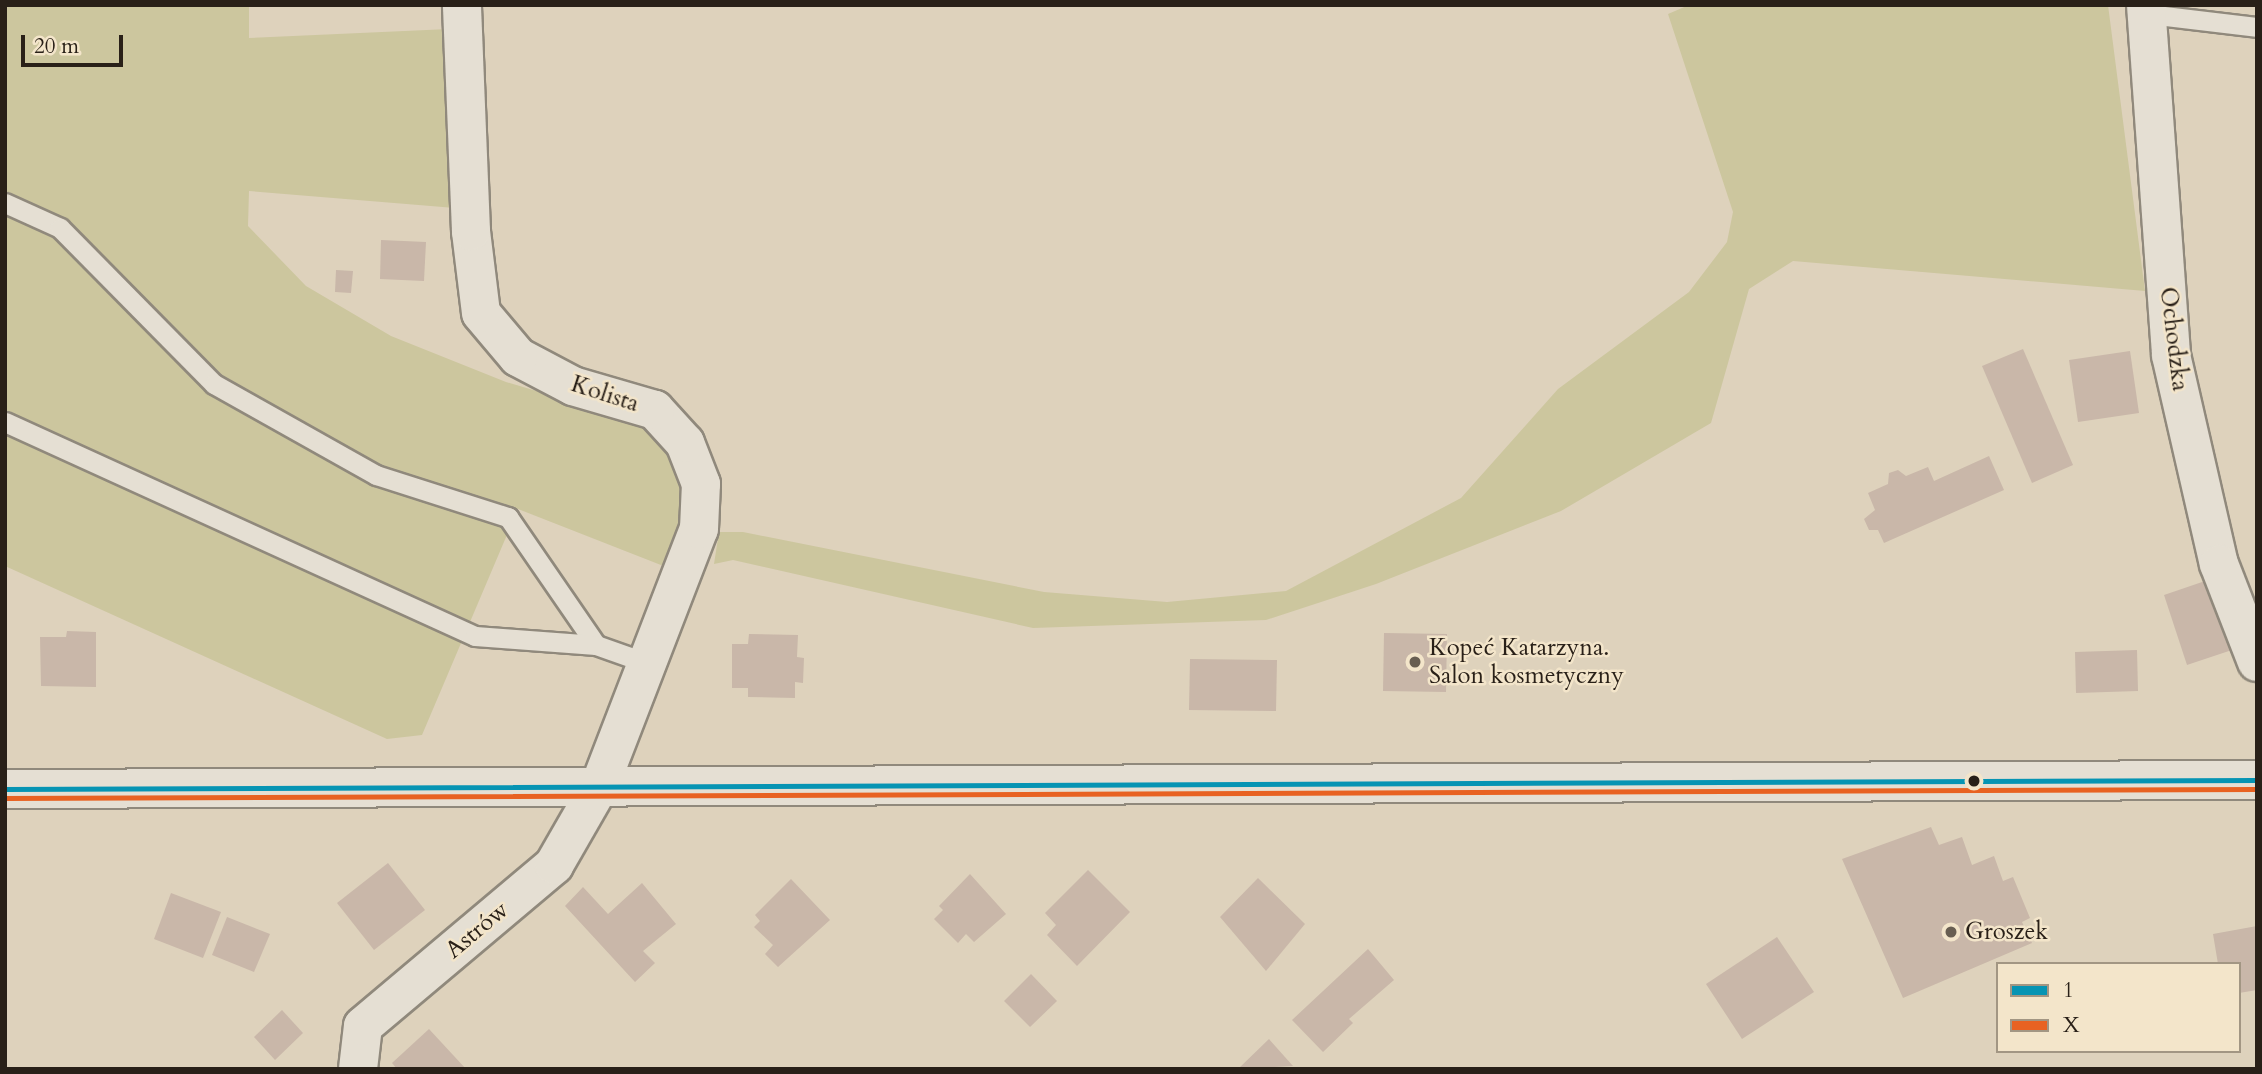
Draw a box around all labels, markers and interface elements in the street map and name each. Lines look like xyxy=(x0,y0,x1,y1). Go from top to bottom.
scale bar xyxy=(24,21,126,65)
text: 20 m xyxy=(34,32,79,61)
street label: Ochodzka xyxy=(2153,285,2195,393)
street label: Kolista xyxy=(567,370,643,418)
place label: Kopeć Katarzyna. Salon kosmetyczny xyxy=(1429,634,1624,690)
marker: Kopeć Katarzyna. Salon kosmetyczny xyxy=(1407,654,1423,670)
unlabelled marker xyxy=(1967,774,1981,788)
street label: Astrów xyxy=(440,895,514,965)
place label: Groszek xyxy=(1965,918,2048,946)
marker: Groszek xyxy=(1943,924,1959,940)
legend xyxy=(1996,962,2241,1053)
text: 1 xyxy=(2063,976,2074,1005)
text: X xyxy=(2063,1011,2080,1040)

